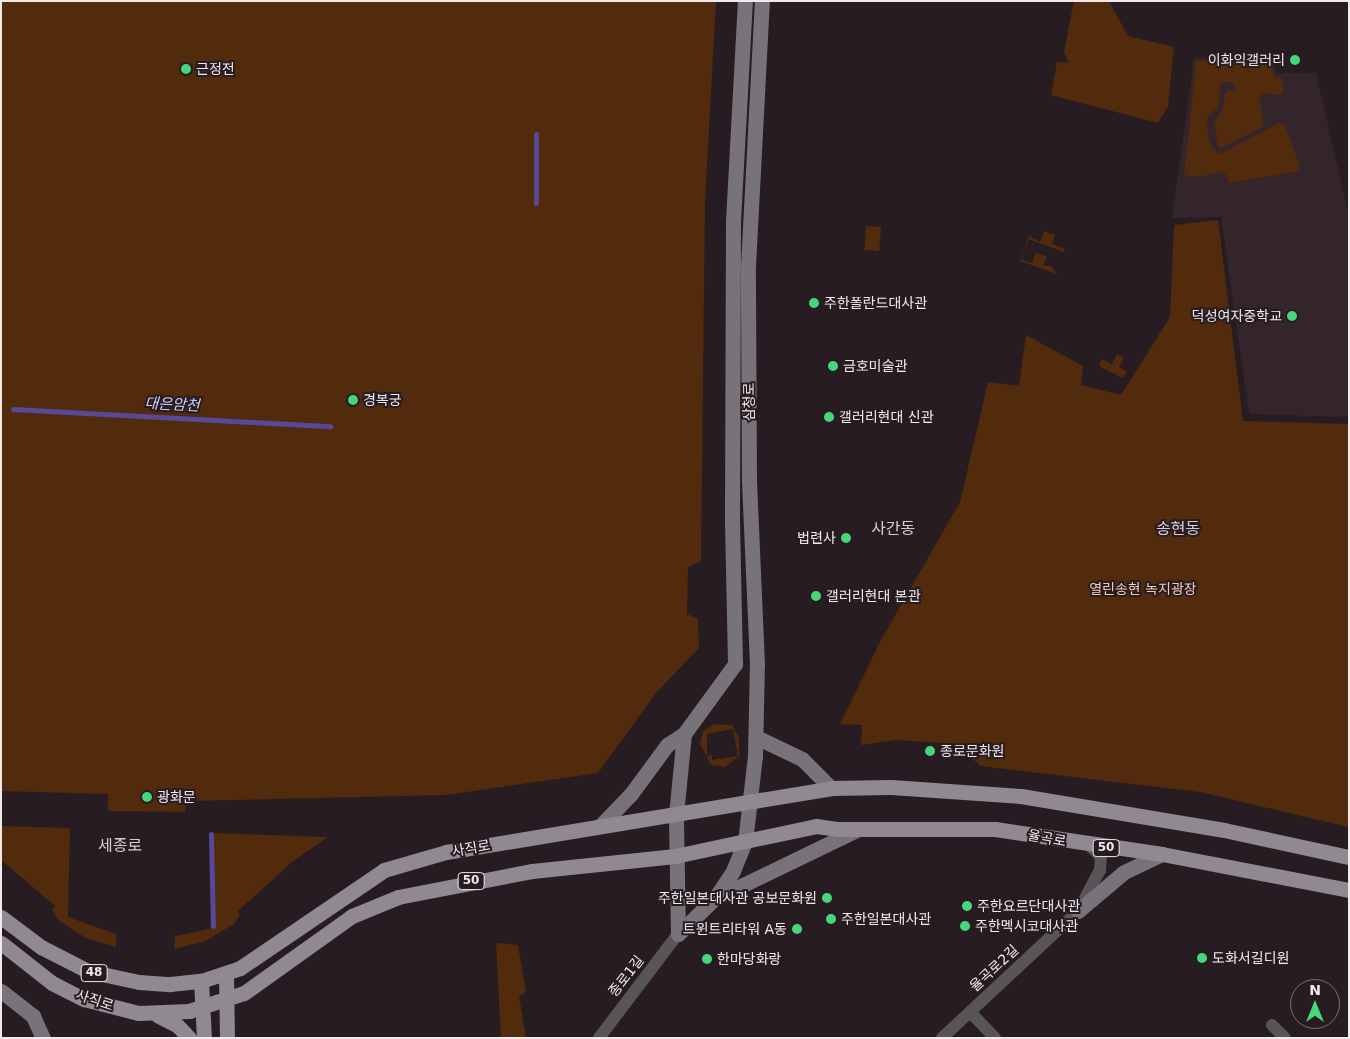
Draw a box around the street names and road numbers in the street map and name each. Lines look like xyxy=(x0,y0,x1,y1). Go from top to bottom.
street label: 삼청로 xyxy=(741,383,757,421)
street label: 율곡로 xyxy=(1027,826,1067,850)
street label: 사직로 xyxy=(451,836,491,860)
road number: 50 xyxy=(1092,838,1120,858)
road number: 50 xyxy=(457,871,485,890)
street label: 율곡로2길 xyxy=(966,941,1022,995)
street label: 종로1길 xyxy=(605,952,647,1000)
road number: 48 xyxy=(80,964,108,982)
street label: 사직로 xyxy=(74,986,116,1014)

